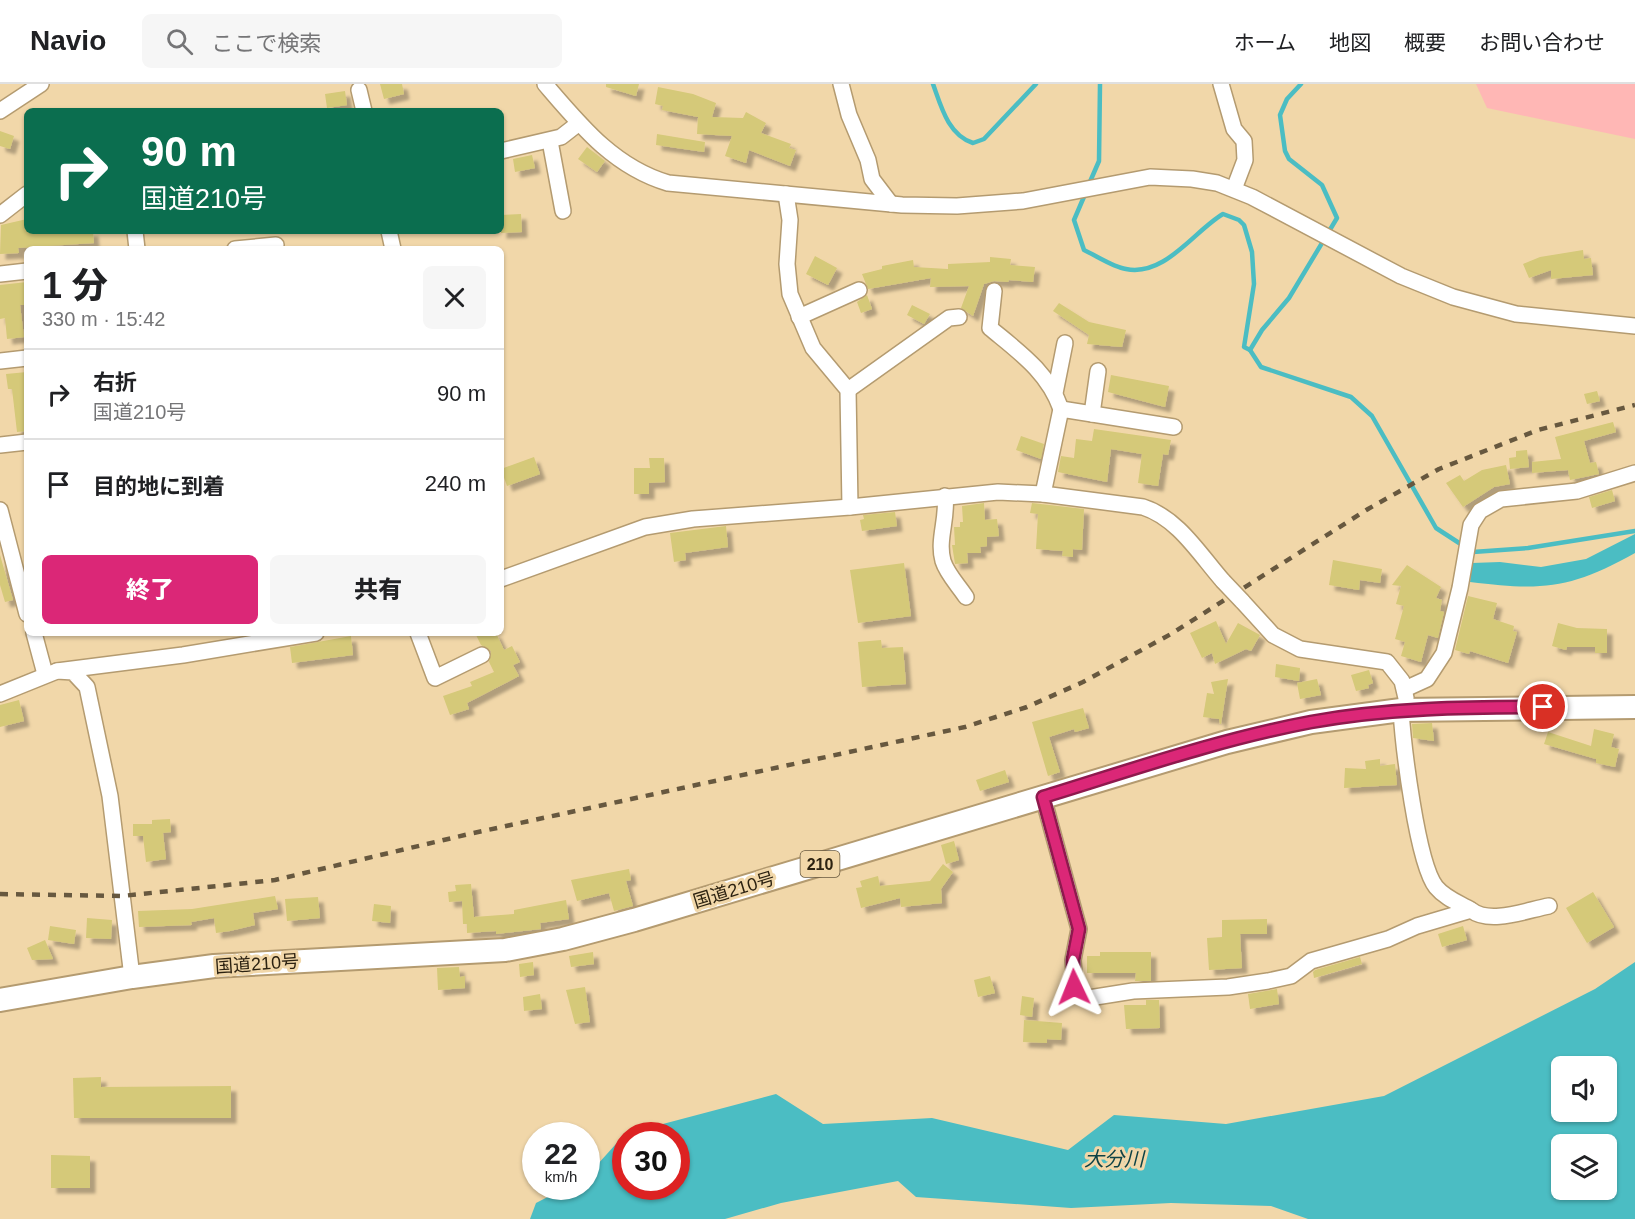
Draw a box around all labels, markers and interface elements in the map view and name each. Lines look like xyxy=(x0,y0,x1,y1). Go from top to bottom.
search box xyxy=(142,14,562,68)
text: Navio xyxy=(30,25,106,56)
icon: search xyxy=(163,25,196,58)
text: ここで検索 xyxy=(211,31,321,56)
text: ホーム xyxy=(1234,31,1296,54)
text: 地図 xyxy=(1329,31,1371,54)
text: 概要 xyxy=(1404,31,1446,54)
text: お問い合わせ xyxy=(1479,31,1605,54)
text: 90 m xyxy=(141,128,237,175)
icon: right xyxy=(42,132,120,210)
text: 国道210号 xyxy=(141,184,267,214)
text: 1 分 xyxy=(42,265,108,306)
button: close xyxy=(423,266,486,329)
text: 330 m · 15:42 xyxy=(42,308,165,330)
text: 右折 xyxy=(93,370,137,395)
icon: right xyxy=(42,378,75,411)
text: 90 m xyxy=(437,381,486,406)
text: 国道210号 xyxy=(93,401,186,423)
icon: arrive xyxy=(42,468,75,501)
text: 240 m xyxy=(425,471,486,496)
text: 目的地に到着 xyxy=(93,474,225,499)
button: 終了 xyxy=(42,555,258,624)
button: 共有 xyxy=(270,555,486,624)
pin xyxy=(1517,681,1568,732)
icon: arrive xyxy=(1526,690,1559,723)
road number: 210 xyxy=(800,851,840,877)
street label: 国道210号 xyxy=(691,868,777,912)
street label: 国道210号 xyxy=(214,951,300,977)
position arrow xyxy=(1042,955,1106,1019)
map controls xyxy=(1551,1056,1617,1200)
button: sound xyxy=(1551,1056,1617,1122)
speed limit sign: 30 xyxy=(612,1122,690,1200)
button: layers xyxy=(1551,1134,1617,1200)
text: 22 xyxy=(544,1137,578,1170)
water label: 大分川 xyxy=(1084,1148,1146,1170)
text: km/h xyxy=(545,1168,577,1185)

